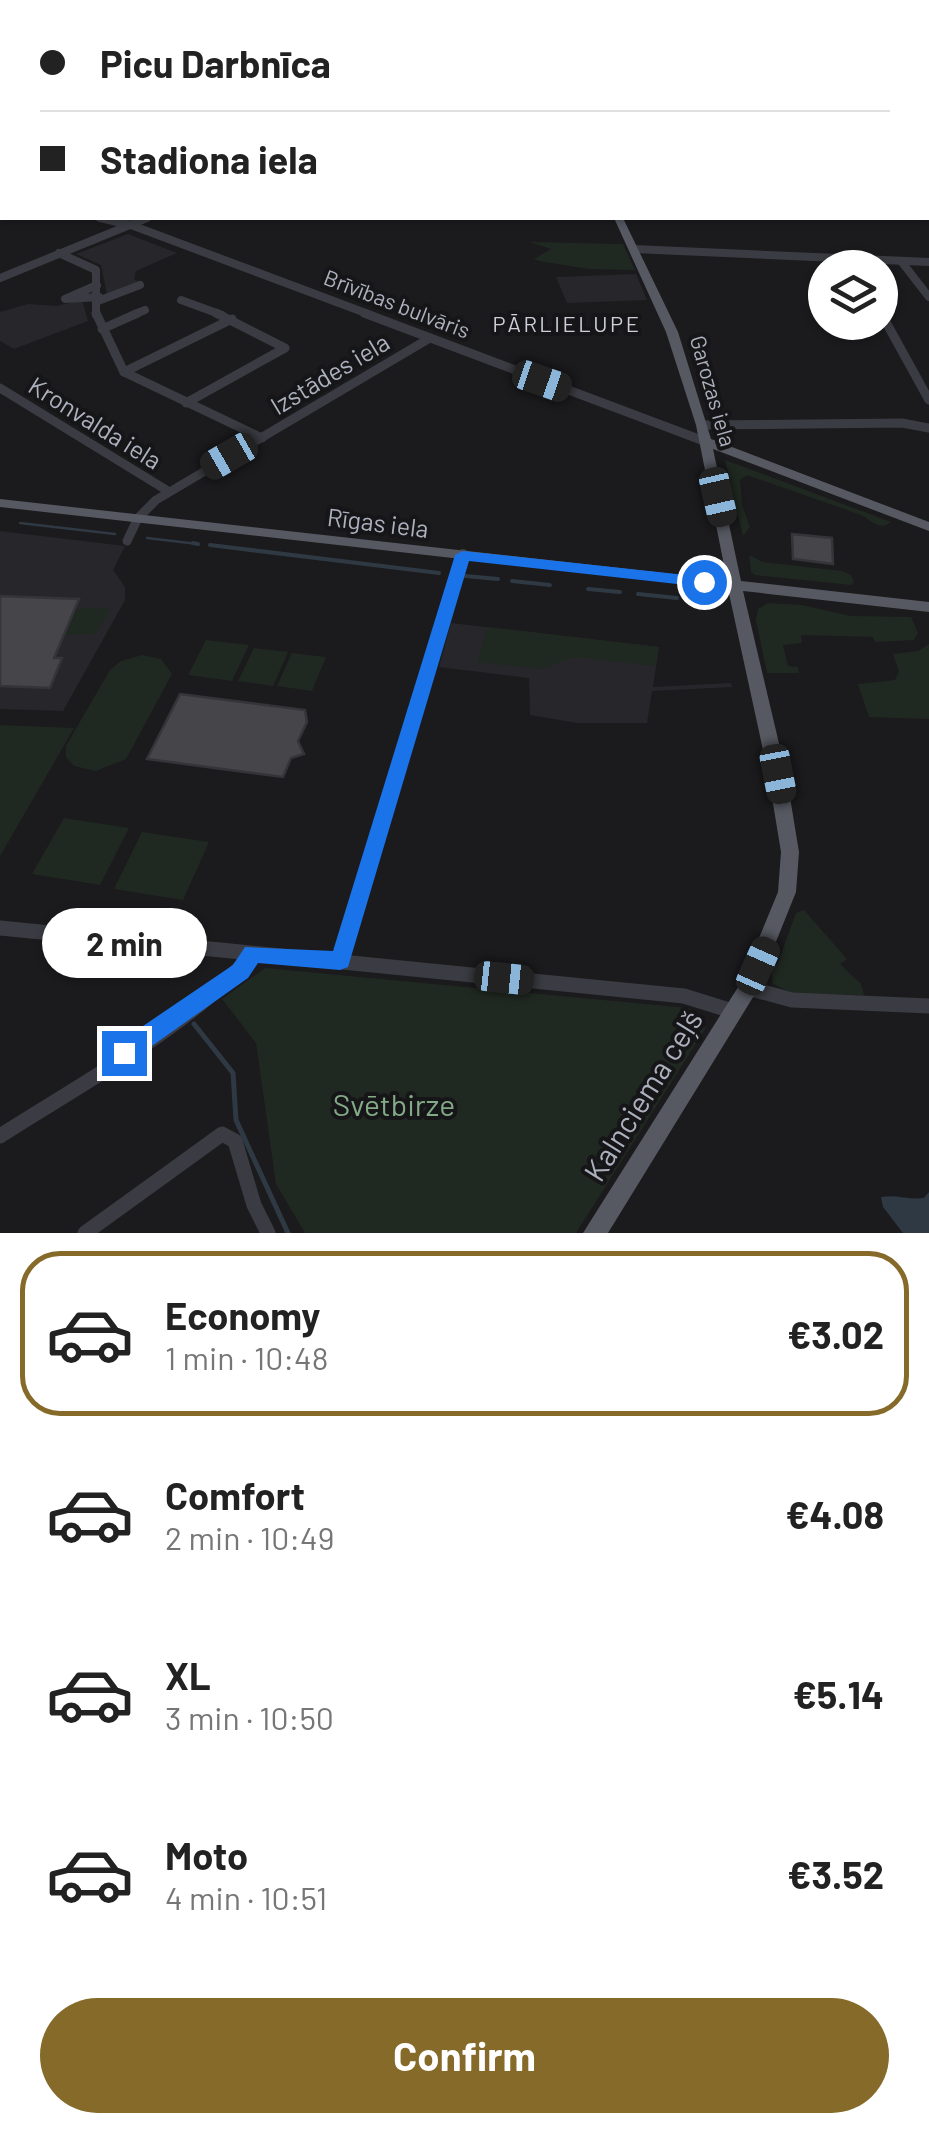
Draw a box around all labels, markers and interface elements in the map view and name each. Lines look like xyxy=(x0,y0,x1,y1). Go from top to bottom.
text: Picu Darbnīca xyxy=(100,40,331,86)
text: Stadiona iela xyxy=(100,136,318,182)
map controls xyxy=(808,250,898,340)
button: layers xyxy=(808,250,898,340)
street label: Brīvības bulvāris xyxy=(321,263,474,343)
district label: PĀRLIELUPE xyxy=(493,310,641,336)
street label: Izstādes iela xyxy=(265,326,394,420)
street label: Garozas iela xyxy=(686,332,742,449)
car xyxy=(509,357,575,405)
street label: Kronvalda iela xyxy=(24,369,167,475)
car xyxy=(196,428,262,484)
car xyxy=(697,464,739,530)
street label: Rīgas iela xyxy=(326,501,431,543)
route start xyxy=(682,560,727,605)
car xyxy=(758,742,798,806)
callout: 2 min xyxy=(42,908,206,978)
text: 2 min xyxy=(86,924,163,962)
car xyxy=(732,932,784,1000)
car xyxy=(473,960,535,996)
street label: Kalnciema ceļš xyxy=(575,1003,709,1187)
route end xyxy=(102,1031,147,1076)
park label: Svētbirze xyxy=(333,1086,455,1122)
icon: car xyxy=(45,1289,135,1379)
text: Economy xyxy=(165,1292,320,1338)
text: €3.02 xyxy=(787,1311,884,1357)
text: 1 min · 10:48 xyxy=(165,1338,328,1376)
icon: car xyxy=(45,1469,135,1559)
text: Comfort xyxy=(165,1472,305,1518)
text: €4.08 xyxy=(785,1491,884,1537)
text: 2 min · 10:49 xyxy=(165,1518,334,1556)
icon: car xyxy=(45,1649,135,1739)
text: XL xyxy=(165,1652,211,1698)
text: €5.14 xyxy=(793,1671,884,1717)
text: 3 min · 10:50 xyxy=(165,1698,334,1736)
icon: car xyxy=(45,1829,135,1919)
text: Moto xyxy=(165,1832,248,1878)
text: €3.52 xyxy=(787,1851,884,1897)
text: 4 min · 10:51 xyxy=(165,1878,327,1916)
button: Confirm xyxy=(40,1998,889,2113)

